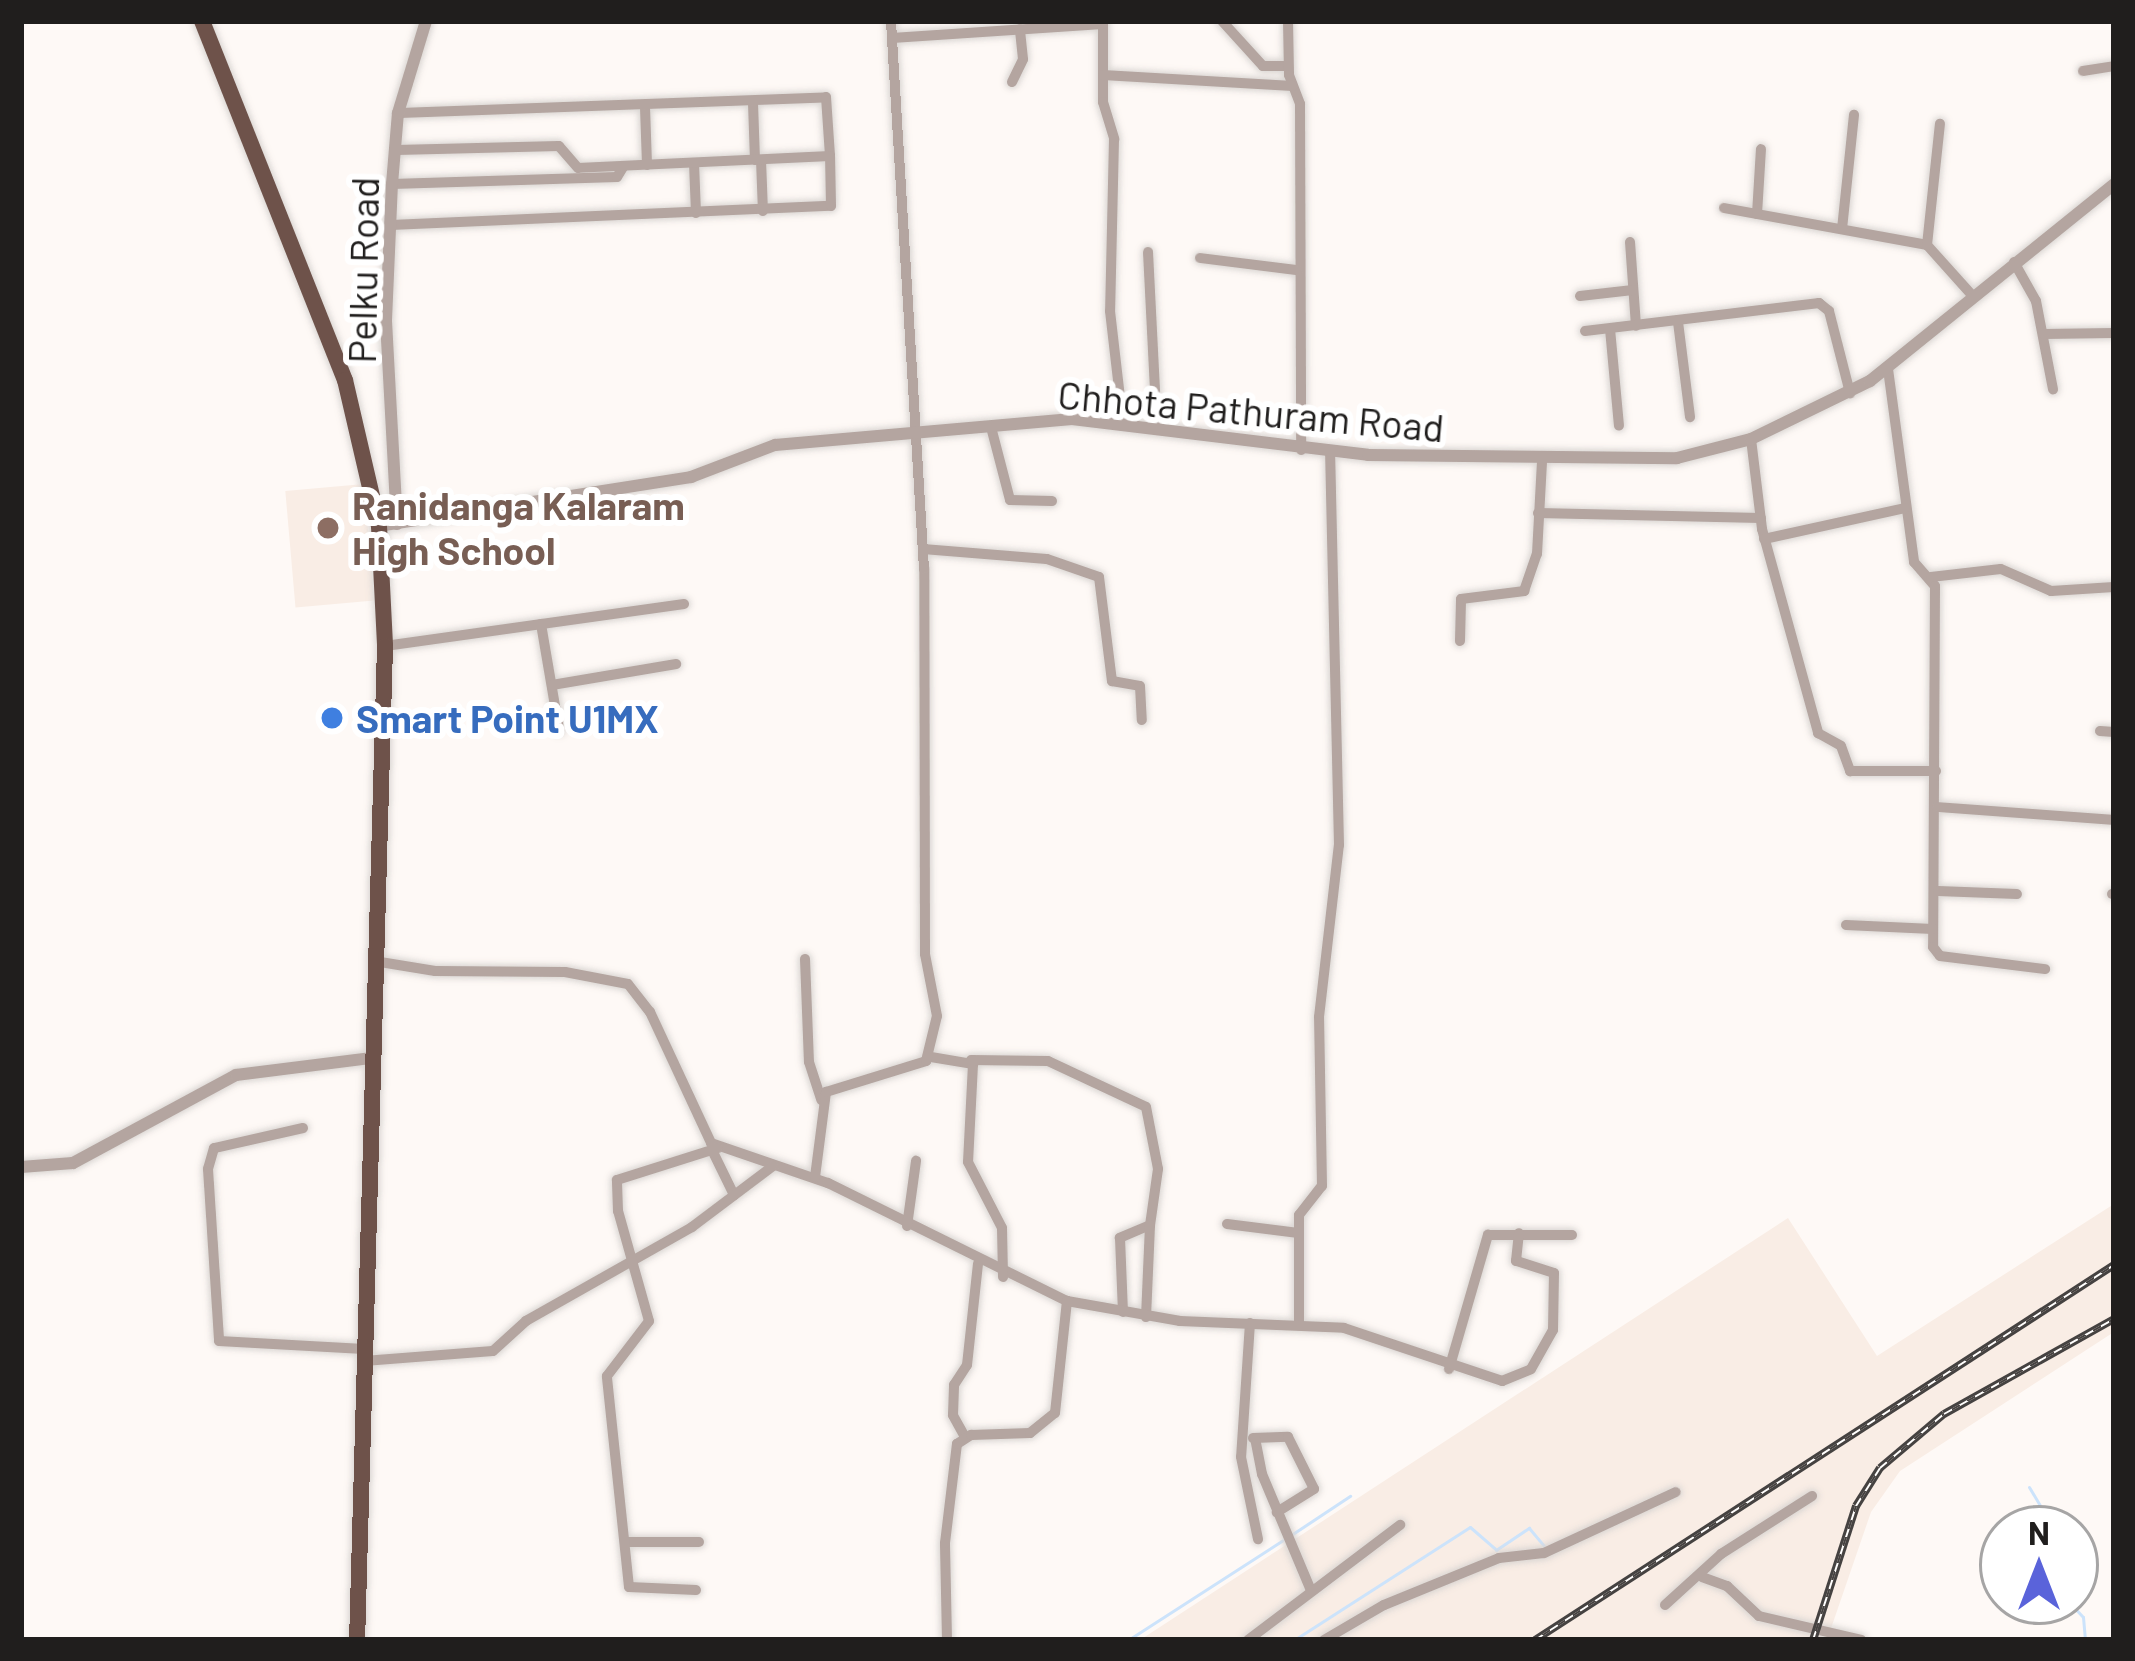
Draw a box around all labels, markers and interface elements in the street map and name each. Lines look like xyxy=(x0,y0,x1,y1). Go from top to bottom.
street label: Pelku Road xyxy=(338,176,388,364)
street label: Chhota Pathuram Road xyxy=(1056,371,1446,451)
place label: Ranidanga Kalaram High School xyxy=(352,483,685,574)
marker: Ranidanga Kalaram High School xyxy=(315,515,341,541)
place label: Smart Point U1MX xyxy=(356,695,659,741)
marker: Smart Point U1MX xyxy=(319,705,345,731)
north arrow xyxy=(1979,1505,2099,1625)
text: N xyxy=(2028,1512,2050,1552)

